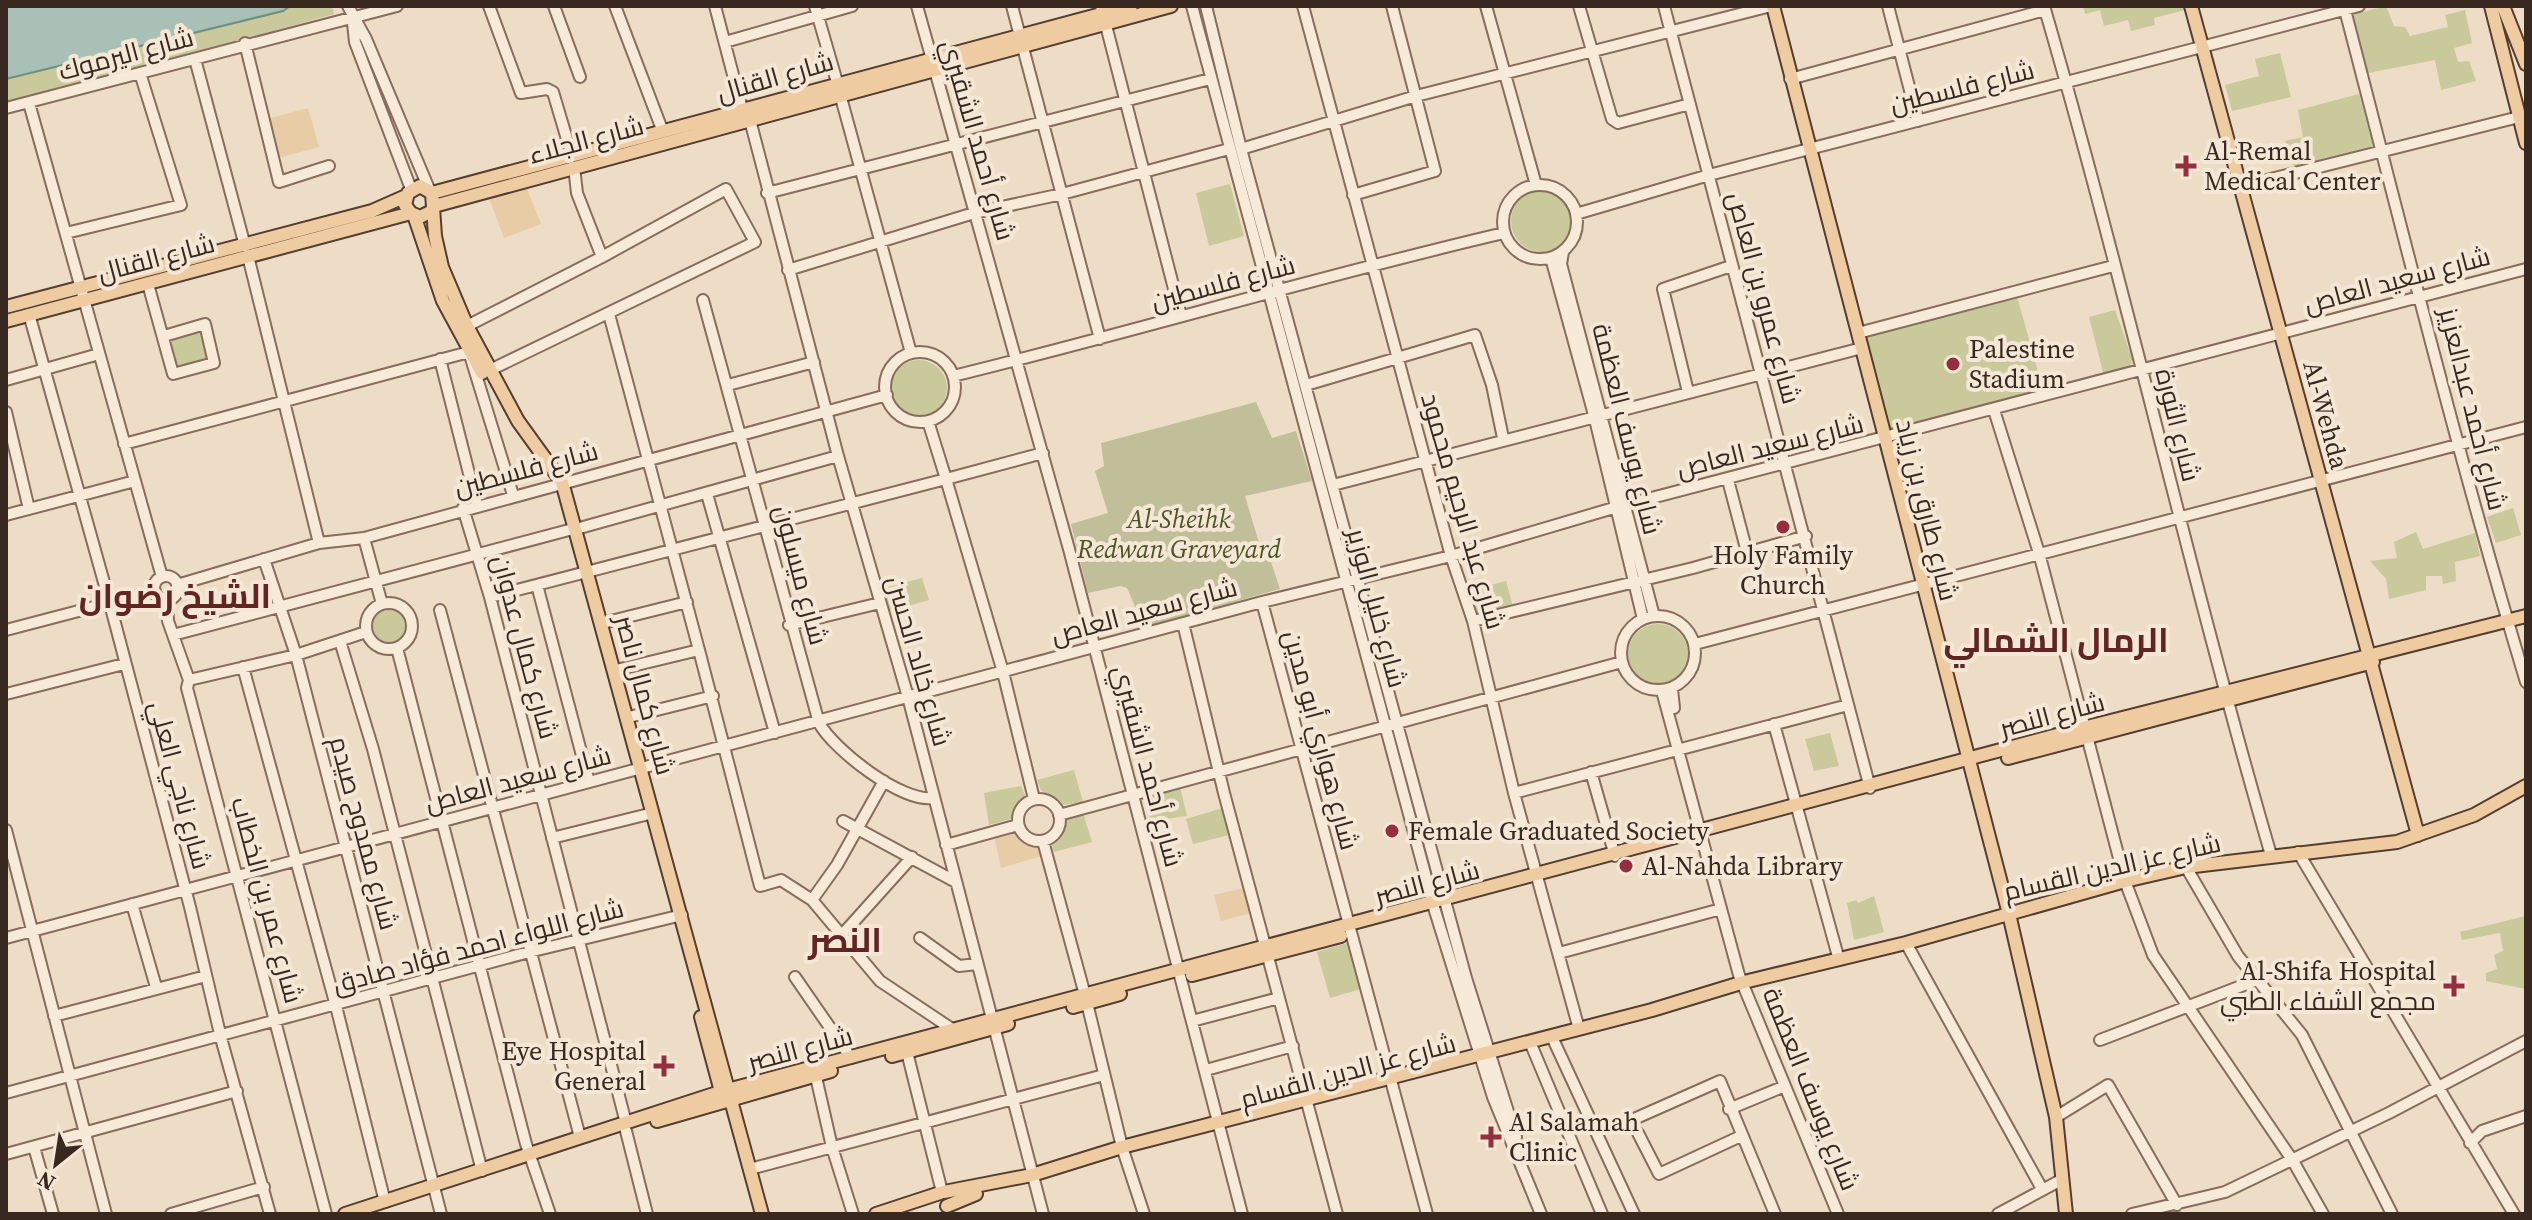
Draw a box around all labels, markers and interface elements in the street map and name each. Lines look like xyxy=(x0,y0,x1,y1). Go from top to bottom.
street label: شارع اليرموك xyxy=(55,19,197,89)
street label: شارع أحمد الشقيري xyxy=(930,35,1024,245)
street label: شارع القنال xyxy=(712,43,838,111)
street label: شارع فلسطين xyxy=(1886,52,2038,122)
street label: شارع الجلاء xyxy=(524,107,648,173)
place label: Al-Remal Medical Center xyxy=(2204,133,2380,199)
marker: Al-Remal Medical Center xyxy=(2175,155,2197,177)
street label: شارع عمرو بن العاص xyxy=(1718,188,1810,408)
street label: شارع القنال xyxy=(93,225,219,291)
street label: شارع سعيد العاص xyxy=(2300,238,2494,322)
street label: شارع فلسطين xyxy=(1147,246,1299,320)
street label: شارع أحمد عبدالعزيز xyxy=(2430,302,2516,514)
street label: شارع يوسف العظمة xyxy=(1583,320,1671,538)
place label: Palestine Stadium xyxy=(1969,331,2075,397)
marker: Palestine Stadium xyxy=(1944,355,1962,373)
street label: Al-Wehda xyxy=(2294,357,2358,474)
street label: شارع الثورة xyxy=(2147,365,2209,485)
street label: شارع عبد الرحيم محمود xyxy=(1412,389,1514,633)
street label: شارع سعيد العاص xyxy=(1673,405,1867,487)
street label: شارع طارق بن زياد xyxy=(1887,415,1967,605)
street label: شارع فلسطين xyxy=(450,432,602,506)
street label: شارع ميسلون xyxy=(765,501,837,649)
park label: Al-Sheihk Redwan Graveyard xyxy=(1076,501,1281,567)
marker: Holy Family Church xyxy=(1774,518,1792,536)
street label: شارع خليل الوزير xyxy=(1338,522,1416,692)
place label: Holy Family Church xyxy=(1713,537,1854,603)
street label: شارع كمال عدوان xyxy=(483,551,567,743)
street label: شارع سعيد العاص xyxy=(1047,569,1241,653)
street label: شارع خالد الحسن xyxy=(878,572,960,750)
district label: الشيخ رضوان xyxy=(79,573,271,619)
street label: شارع كمال ناصر xyxy=(606,609,684,779)
district label: الرمال الشمالي xyxy=(1943,617,2169,668)
street label: شارع هواري أبو مدين xyxy=(1272,626,1368,854)
street label: شارع أحمد الشقيري xyxy=(1102,661,1192,871)
street label: شارع النصر xyxy=(1994,684,2108,747)
street label: شارع ناجي العلي xyxy=(137,697,220,874)
street label: شارع ممدوح صيدم xyxy=(321,732,407,934)
street label: شارع سعيد العاص xyxy=(421,737,615,821)
street label: شارع عمر بن الخطاب xyxy=(222,793,312,1007)
place label: Female Graduated Society xyxy=(1408,813,1710,849)
marker: Female Graduated Society xyxy=(1383,822,1401,840)
street label: شارع عز الدين القسام xyxy=(2000,824,2224,910)
place label: Al-Nahda Library xyxy=(1642,848,1844,884)
street label: شارع النصر xyxy=(1369,852,1483,915)
marker: Al-Nahda Library xyxy=(1617,857,1635,875)
street label: شارع اللواء احمد فؤاد صادق xyxy=(328,890,628,1002)
district label: النصر xyxy=(807,917,882,963)
place label: Al-Shifa Hospital مجمع الشفاء الطبي xyxy=(2220,953,2436,1022)
marker: Al-Shifa Hospital مجمع الشفاء الطبي xyxy=(2443,975,2465,997)
street label: شارع يوسف العظمة xyxy=(1754,982,1868,1196)
street label: شارع النصر xyxy=(742,1018,856,1081)
street label: شارع عز الدين القسام xyxy=(1236,1025,1460,1117)
place label: Eye Hospital General xyxy=(501,1033,646,1099)
marker: Eye Hospital General xyxy=(653,1055,675,1077)
place label: Al Salamah Clinic xyxy=(1509,1104,1640,1170)
north arrow xyxy=(16,1124,96,1204)
marker: Al Salamah Clinic xyxy=(1480,1126,1502,1148)
text: N xyxy=(32,1164,60,1198)

